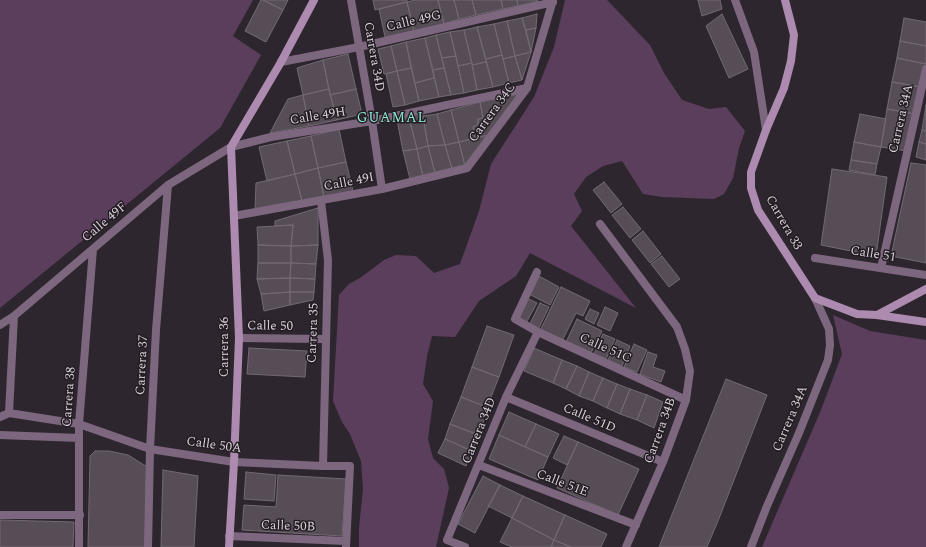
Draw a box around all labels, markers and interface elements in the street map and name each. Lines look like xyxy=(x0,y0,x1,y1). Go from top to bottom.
street label: Calle 49G xyxy=(385,8,443,36)
street label: Carrera 34D xyxy=(359,21,387,93)
street label: Carrera 34C xyxy=(466,80,520,146)
street label: Carrera 34A xyxy=(887,83,917,155)
street label: Calle 49H xyxy=(289,105,347,129)
district label: GUAMAL xyxy=(357,111,427,127)
street label: Calle 49I xyxy=(322,170,376,196)
street label: Carrera 33 xyxy=(761,193,805,253)
street label: Calle 49F xyxy=(79,200,131,246)
street label: Calle 51 xyxy=(849,244,897,266)
street label: Carrera 35 xyxy=(305,303,323,363)
street label: Carrera 36 xyxy=(217,317,233,377)
street label: Calle 50 xyxy=(247,319,293,335)
street label: Calle 51C xyxy=(577,331,633,367)
street label: Carrera 37 xyxy=(134,334,152,396)
street label: Carrera 38 xyxy=(60,366,80,428)
street label: Carrera 34A xyxy=(770,384,812,454)
street label: Carrera 34D xyxy=(460,395,500,467)
street label: Carrera 34B xyxy=(642,396,680,466)
street label: Calle 51D xyxy=(560,401,618,437)
street label: Calle 50A xyxy=(185,434,243,458)
street label: Calle 51E xyxy=(534,467,590,501)
street label: Calle 50B xyxy=(261,518,315,536)

